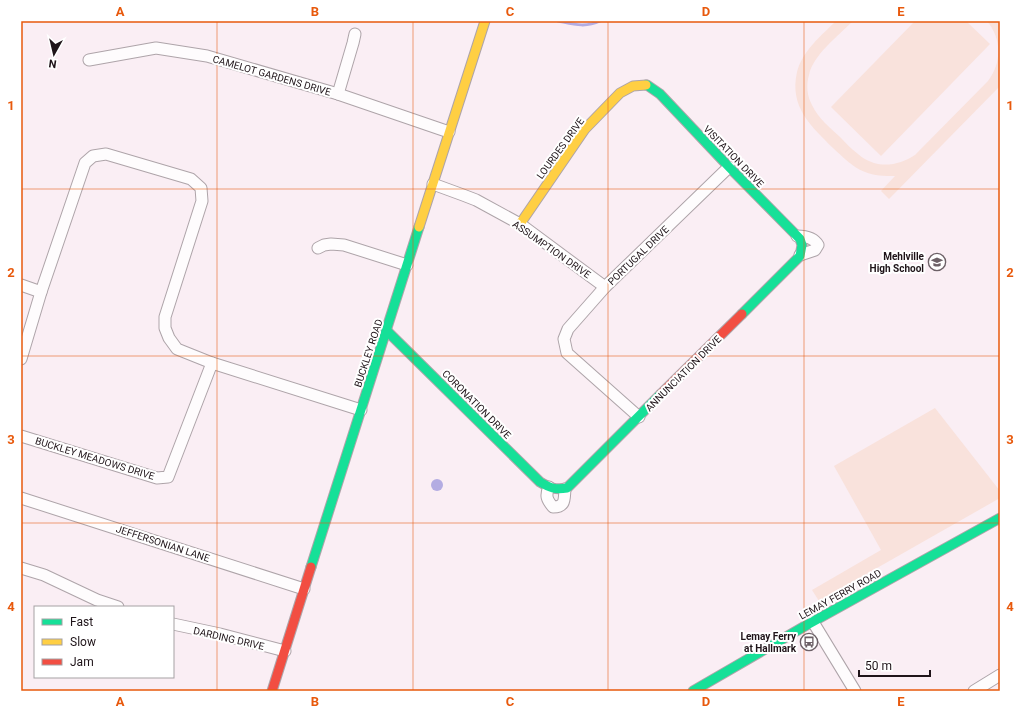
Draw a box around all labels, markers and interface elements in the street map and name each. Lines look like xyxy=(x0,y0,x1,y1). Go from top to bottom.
text: A xyxy=(116,4,125,19)
text: B xyxy=(311,4,319,19)
text: C xyxy=(506,4,515,19)
text: D xyxy=(702,4,710,19)
text: E xyxy=(897,4,905,19)
north arrow xyxy=(34,34,74,74)
street label: CAMELOT GARDENS DRIVE xyxy=(212,53,332,98)
text: N xyxy=(48,56,57,70)
text: 1 xyxy=(7,98,15,113)
text: 1 xyxy=(1006,98,1014,113)
street label: LOURDES DRIVE xyxy=(535,115,586,181)
street label: VISITATION DRIVE xyxy=(701,123,766,190)
street label: ASSUMPTION DRIVE xyxy=(511,218,593,281)
street label: PORTUGAL DRIVE xyxy=(606,223,671,287)
place label: Mehlville High School xyxy=(870,251,925,274)
school or university icon: Mehlville High School xyxy=(927,252,947,272)
text: 2 xyxy=(7,265,15,280)
text: 2 xyxy=(1006,265,1014,280)
street label: BUCKLEY ROAD xyxy=(352,318,385,389)
street label: ANNUNCIATION DRIVE xyxy=(643,333,724,413)
street label: CORONATION DRIVE xyxy=(440,368,513,441)
text: 3 xyxy=(7,432,15,447)
text: 3 xyxy=(1006,432,1014,447)
street label: BUCKLEY MEADOWS DRIVE xyxy=(34,435,156,482)
street label: JEFFERSONIAN LANE xyxy=(115,523,211,564)
street label: LEMAY FERRY ROAD xyxy=(797,567,883,622)
text: 4 xyxy=(7,599,15,614)
text: 4 xyxy=(1006,599,1014,614)
legend xyxy=(34,606,174,678)
text: Fast xyxy=(70,615,93,629)
street label: DARDING DRIVE xyxy=(192,625,266,652)
place label: Lemay Ferry at Hallmark xyxy=(740,631,797,654)
bus stop icon: Lemay Ferry at Hallmark xyxy=(799,632,819,652)
text: Slow xyxy=(70,635,96,649)
scale bar xyxy=(859,652,930,678)
text: Jam xyxy=(70,655,94,669)
text: 50 m xyxy=(865,659,892,673)
text: A xyxy=(116,694,125,709)
text: B xyxy=(311,694,319,709)
text: C xyxy=(506,694,515,709)
text: D xyxy=(702,694,710,709)
text: E xyxy=(897,694,905,709)

